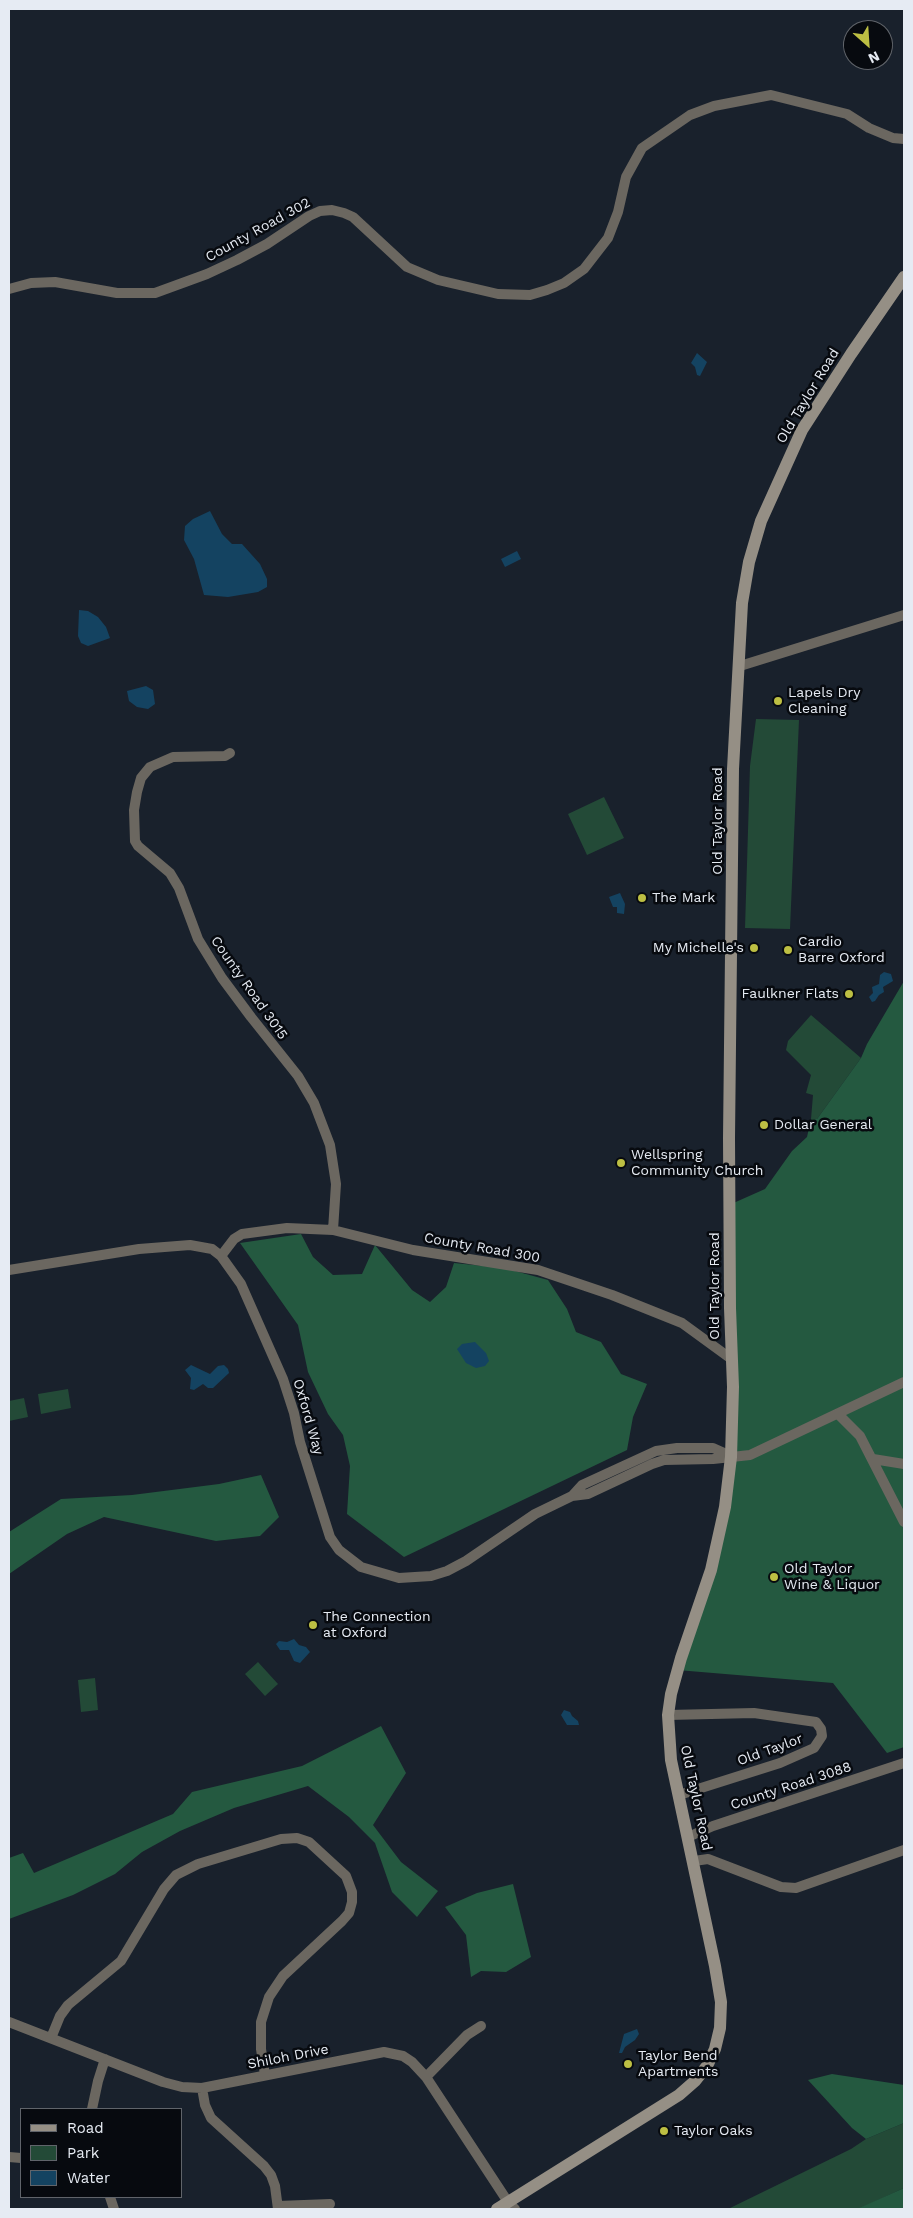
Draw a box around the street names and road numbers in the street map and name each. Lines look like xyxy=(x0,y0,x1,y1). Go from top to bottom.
street label: County Road 302 xyxy=(203,194,313,266)
street label: Old Taylor Road xyxy=(773,346,843,446)
street label: Old Taylor Road xyxy=(710,767,726,875)
street label: County Road 3015 xyxy=(207,933,291,1043)
street label: County Road 300 xyxy=(423,1230,541,1266)
street label: Old Taylor Road xyxy=(707,1232,723,1340)
street label: Oxford Way xyxy=(289,1377,327,1457)
street label: Old Taylor xyxy=(735,1730,805,1770)
street label: Old Taylor Road xyxy=(677,1744,715,1852)
street label: County Road 3088 xyxy=(728,1759,854,1813)
street label: Shiloh Drive xyxy=(246,2041,330,2073)

